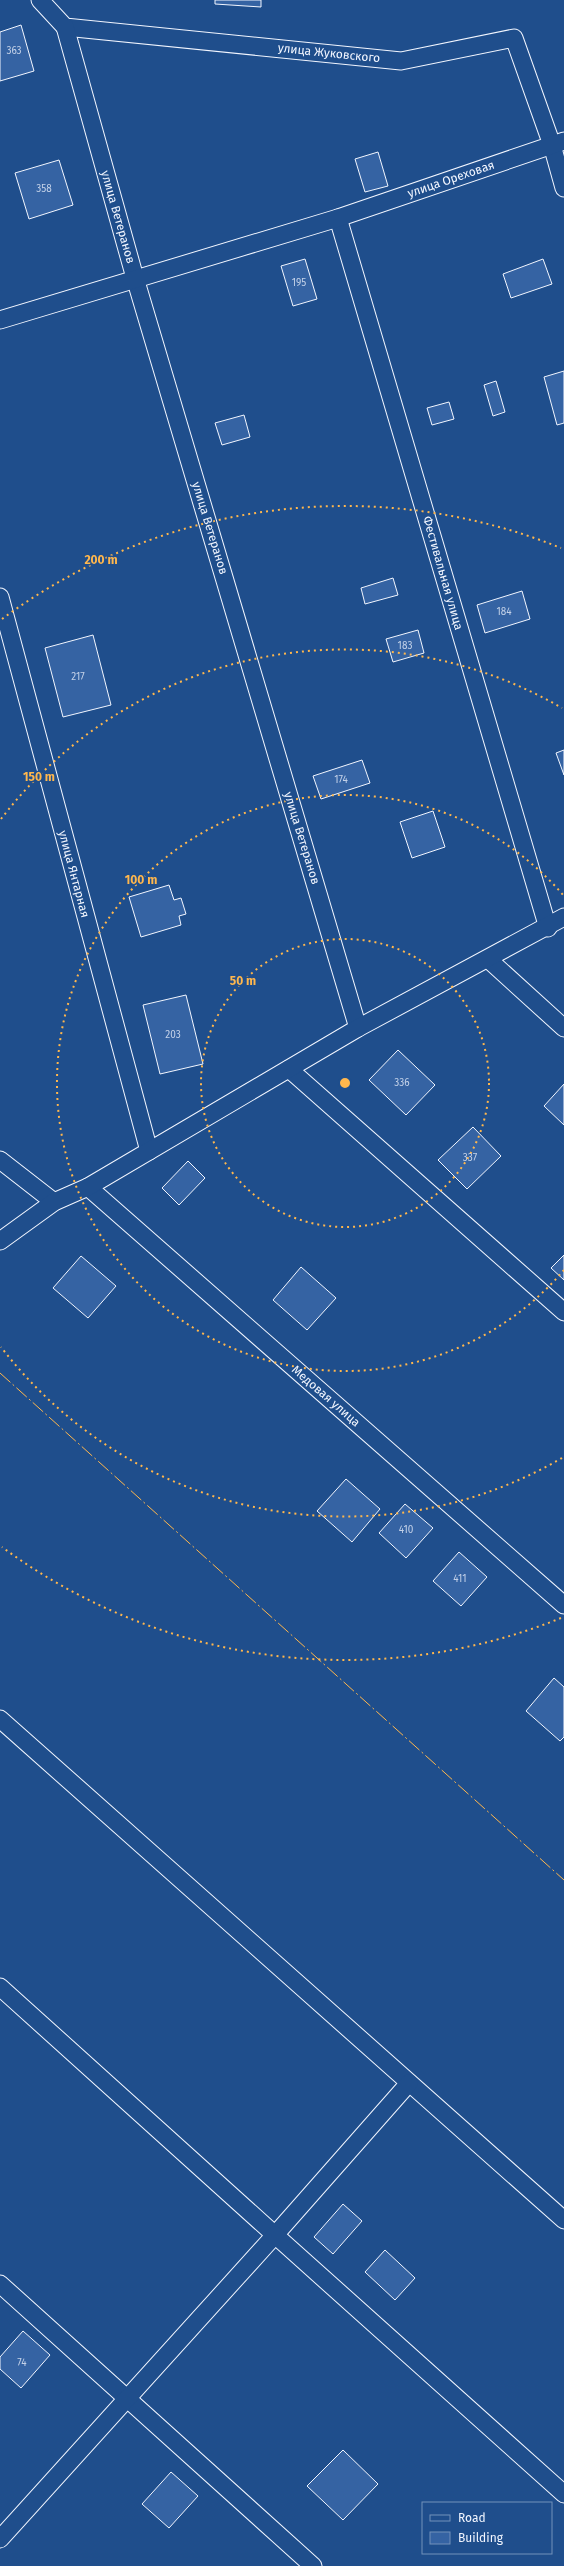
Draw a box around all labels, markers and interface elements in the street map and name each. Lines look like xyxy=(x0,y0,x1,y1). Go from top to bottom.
street label: улица Жуковского xyxy=(277,41,381,65)
house number: 363 xyxy=(6,45,22,57)
street label: улица Ореховая xyxy=(406,158,496,200)
street label: улица Ветеранов xyxy=(98,169,138,265)
house number: 358 xyxy=(36,183,52,195)
house number: 195 xyxy=(292,277,306,289)
street label: улица Ветеранов xyxy=(189,480,231,576)
street label: Фестивальная улица xyxy=(420,514,466,632)
text: 200 m xyxy=(84,553,118,567)
house number: 184 xyxy=(496,606,512,618)
house number: 183 xyxy=(398,640,412,652)
house number: 217 xyxy=(71,671,85,683)
text: 150 m xyxy=(23,770,55,784)
house number: 174 xyxy=(334,774,349,786)
street label: улица Ветеранов xyxy=(281,790,323,886)
street label: улица Янтарная xyxy=(56,829,92,919)
text: 100 m xyxy=(125,873,157,887)
text: 50 m xyxy=(230,974,256,988)
house number: 203 xyxy=(165,1029,181,1041)
centre of rings xyxy=(338,1076,352,1090)
house number: 336 xyxy=(394,1077,410,1089)
house number: 337 xyxy=(463,1152,478,1164)
street label: Медовая улица xyxy=(289,1363,363,1429)
house number: 410 xyxy=(399,1524,414,1536)
house number: 411 xyxy=(453,1573,467,1585)
house number: 74 xyxy=(17,2357,27,2369)
legend xyxy=(422,2502,552,2554)
text: Road xyxy=(458,2511,486,2525)
text: Building xyxy=(458,2531,504,2545)

